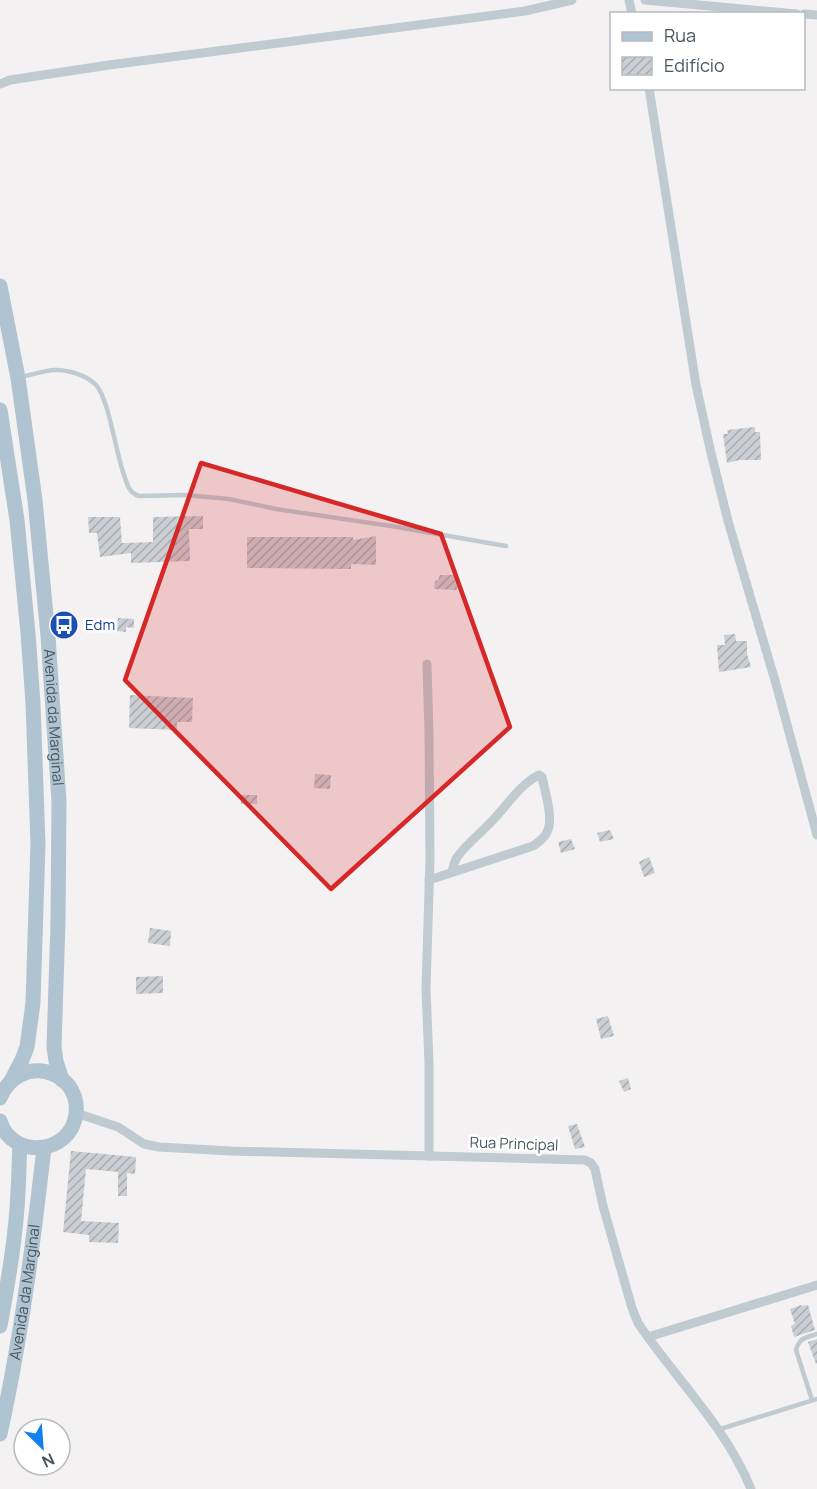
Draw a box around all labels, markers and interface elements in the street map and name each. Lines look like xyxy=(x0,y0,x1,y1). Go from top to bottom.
legend xyxy=(610,12,805,90)
text: Rua xyxy=(664,23,696,47)
text: Edifício xyxy=(664,53,725,77)
bus stop icon: Edm xyxy=(48,609,80,641)
place label: Edm xyxy=(85,614,115,635)
street label: Avenida da Marginal xyxy=(39,648,69,786)
street label: Rua Principal xyxy=(469,1131,559,1156)
street label: Avenida da Marginal xyxy=(4,1223,45,1362)
north arrow xyxy=(12,1417,72,1477)
text: N xyxy=(38,1448,58,1473)

